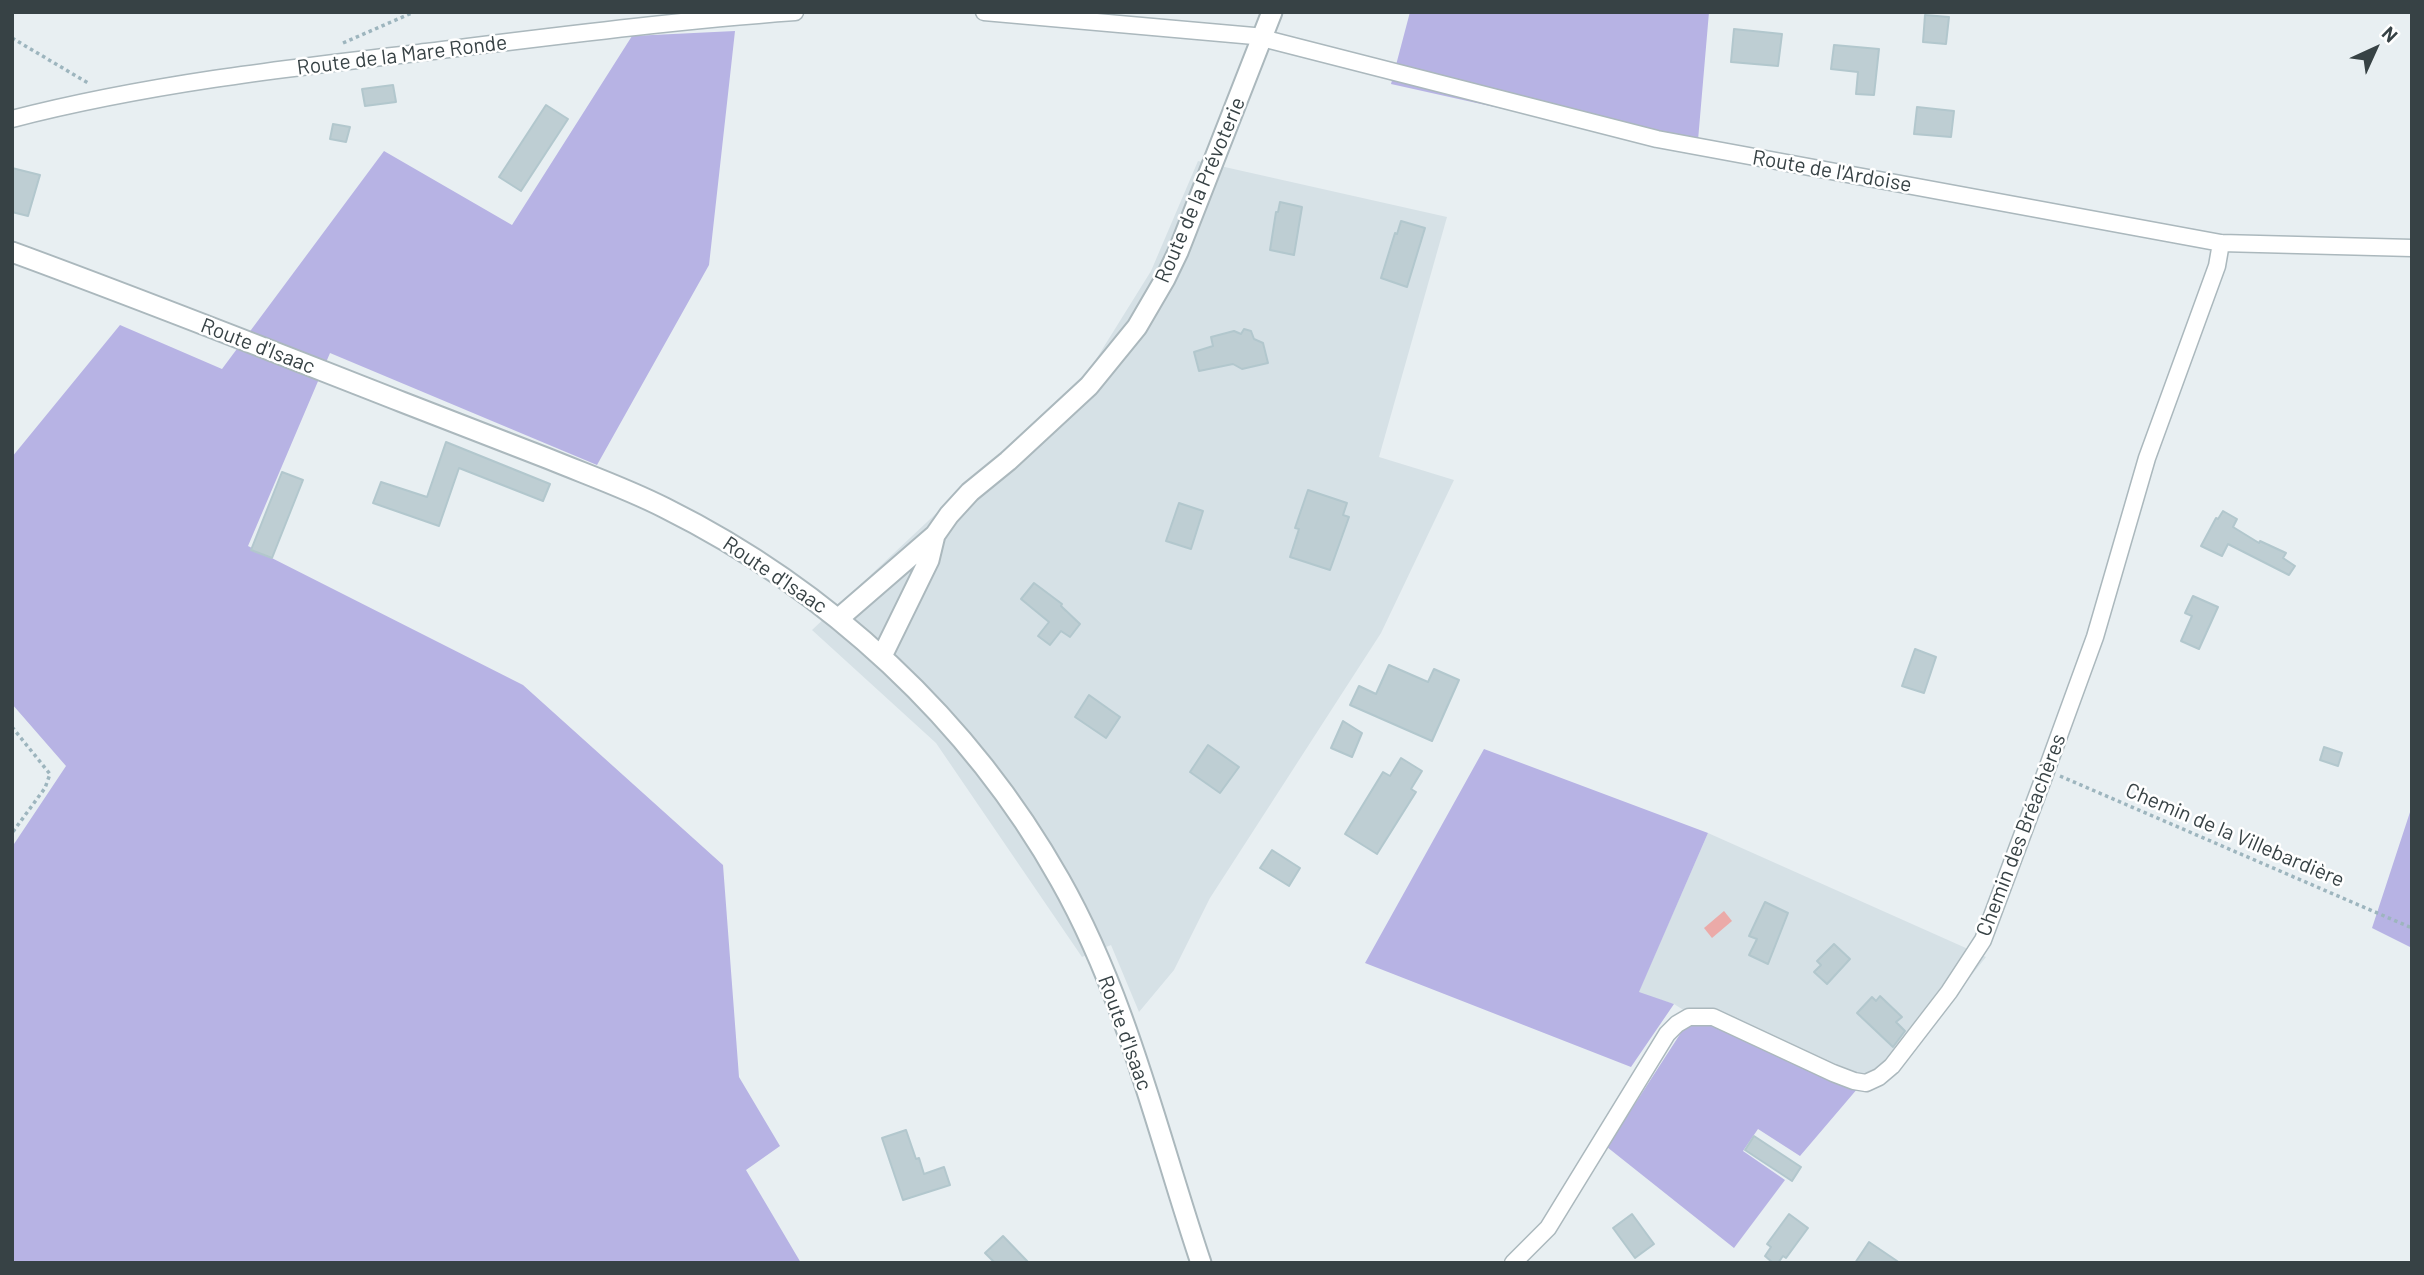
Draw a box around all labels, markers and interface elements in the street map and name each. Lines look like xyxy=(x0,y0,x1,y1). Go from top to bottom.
north arrow xyxy=(2340,14,2410,84)
text: N xyxy=(2378,21,2403,46)
street label: Route de la Mare Ronde xyxy=(295,30,509,80)
street label: Route de la Prévoterie xyxy=(1149,93,1251,287)
street label: Route de l'Ardoise xyxy=(1750,145,1914,197)
street label: Route d'Isaac xyxy=(197,313,319,379)
street label: Route d'Isaac xyxy=(718,531,832,619)
street label: Chemin des Bréachères xyxy=(1971,730,2071,940)
street label: Chemin de la Villebardière xyxy=(2122,777,2348,893)
street label: Route d'Isaac xyxy=(1093,972,1157,1094)

